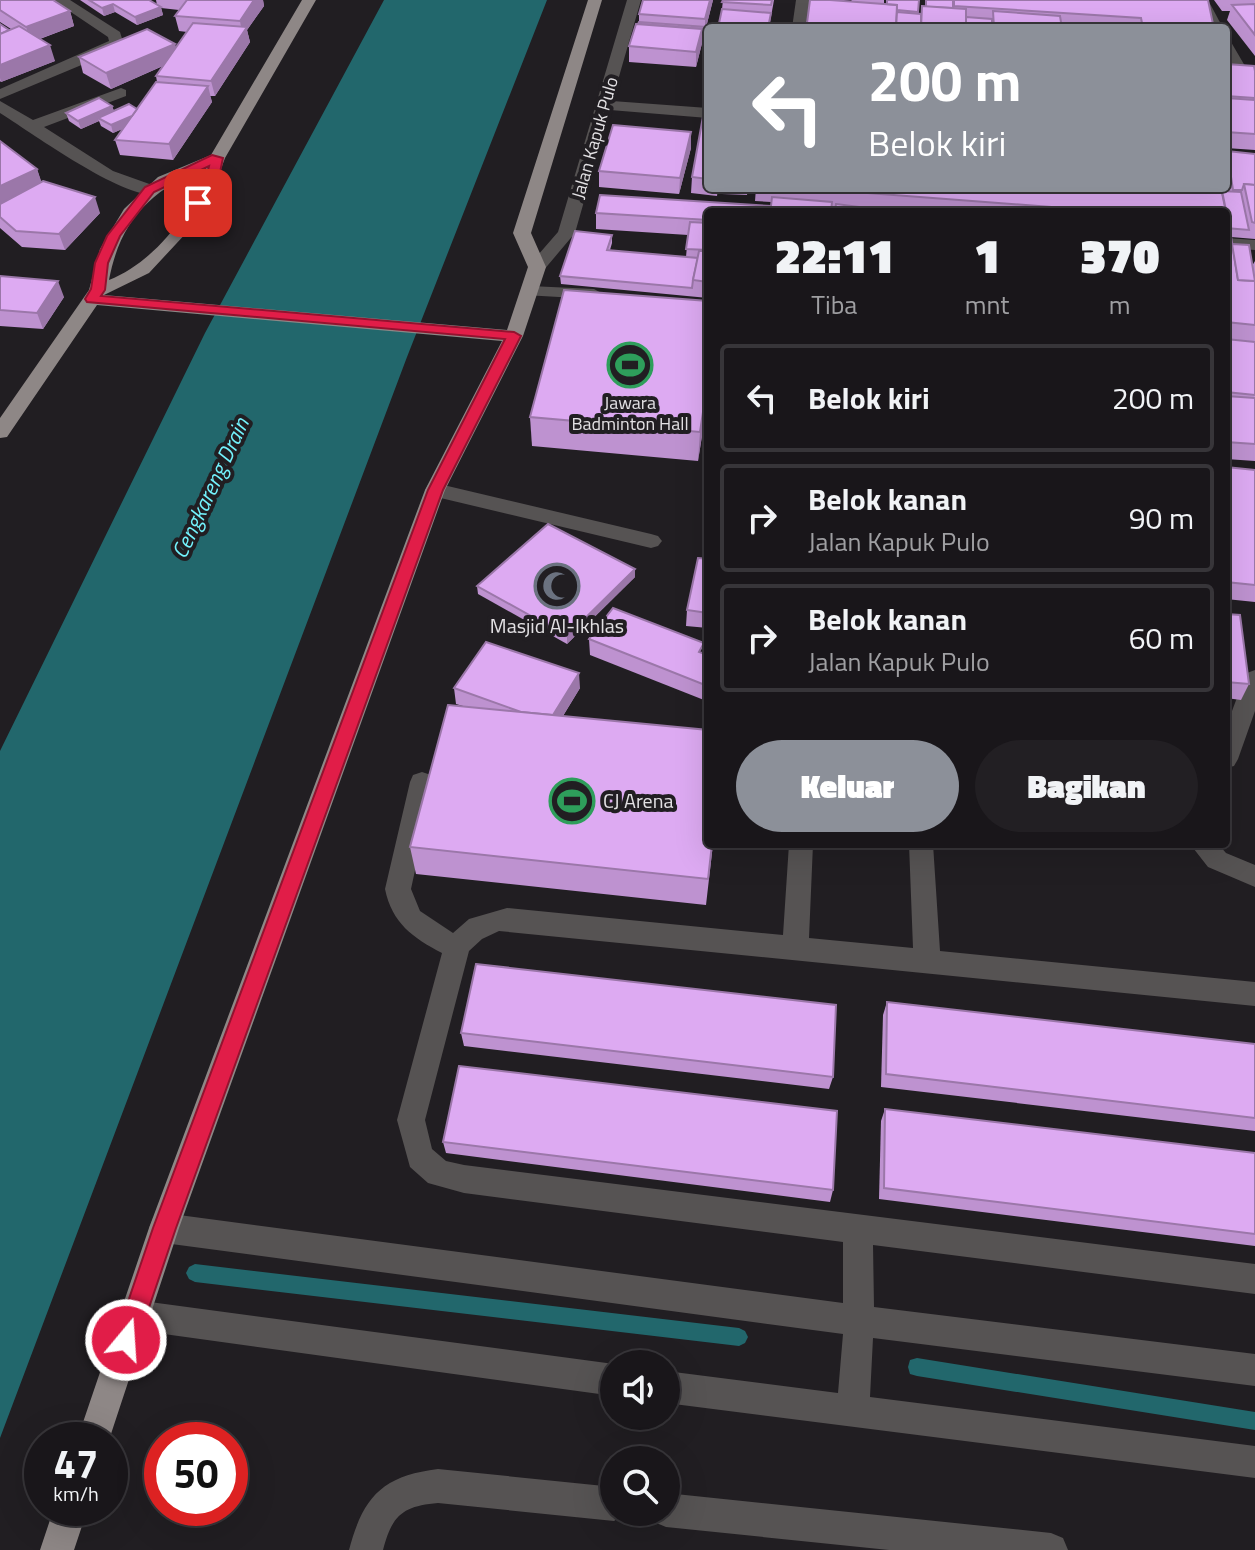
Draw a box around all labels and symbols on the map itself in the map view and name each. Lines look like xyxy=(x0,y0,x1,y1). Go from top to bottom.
street label: Jalan Kapuk Pulo xyxy=(564,74,625,202)
pin xyxy=(164,169,232,237)
sports icon: Jawara Badminton Hall xyxy=(606,341,654,389)
place label: Jawara Badminton Hall xyxy=(571,389,689,437)
water label: Cengkareng Drain xyxy=(162,411,258,564)
mosque icon: Masjid Al-Ikhlas xyxy=(533,562,581,610)
place label: Masjid Al-Ikhlas xyxy=(490,610,624,641)
sports icon: CJ Arena xyxy=(548,777,596,825)
place label: CJ Arena xyxy=(603,785,673,816)
position arrow xyxy=(84,1298,168,1382)
speed limit sign: 50 xyxy=(144,1422,248,1526)

